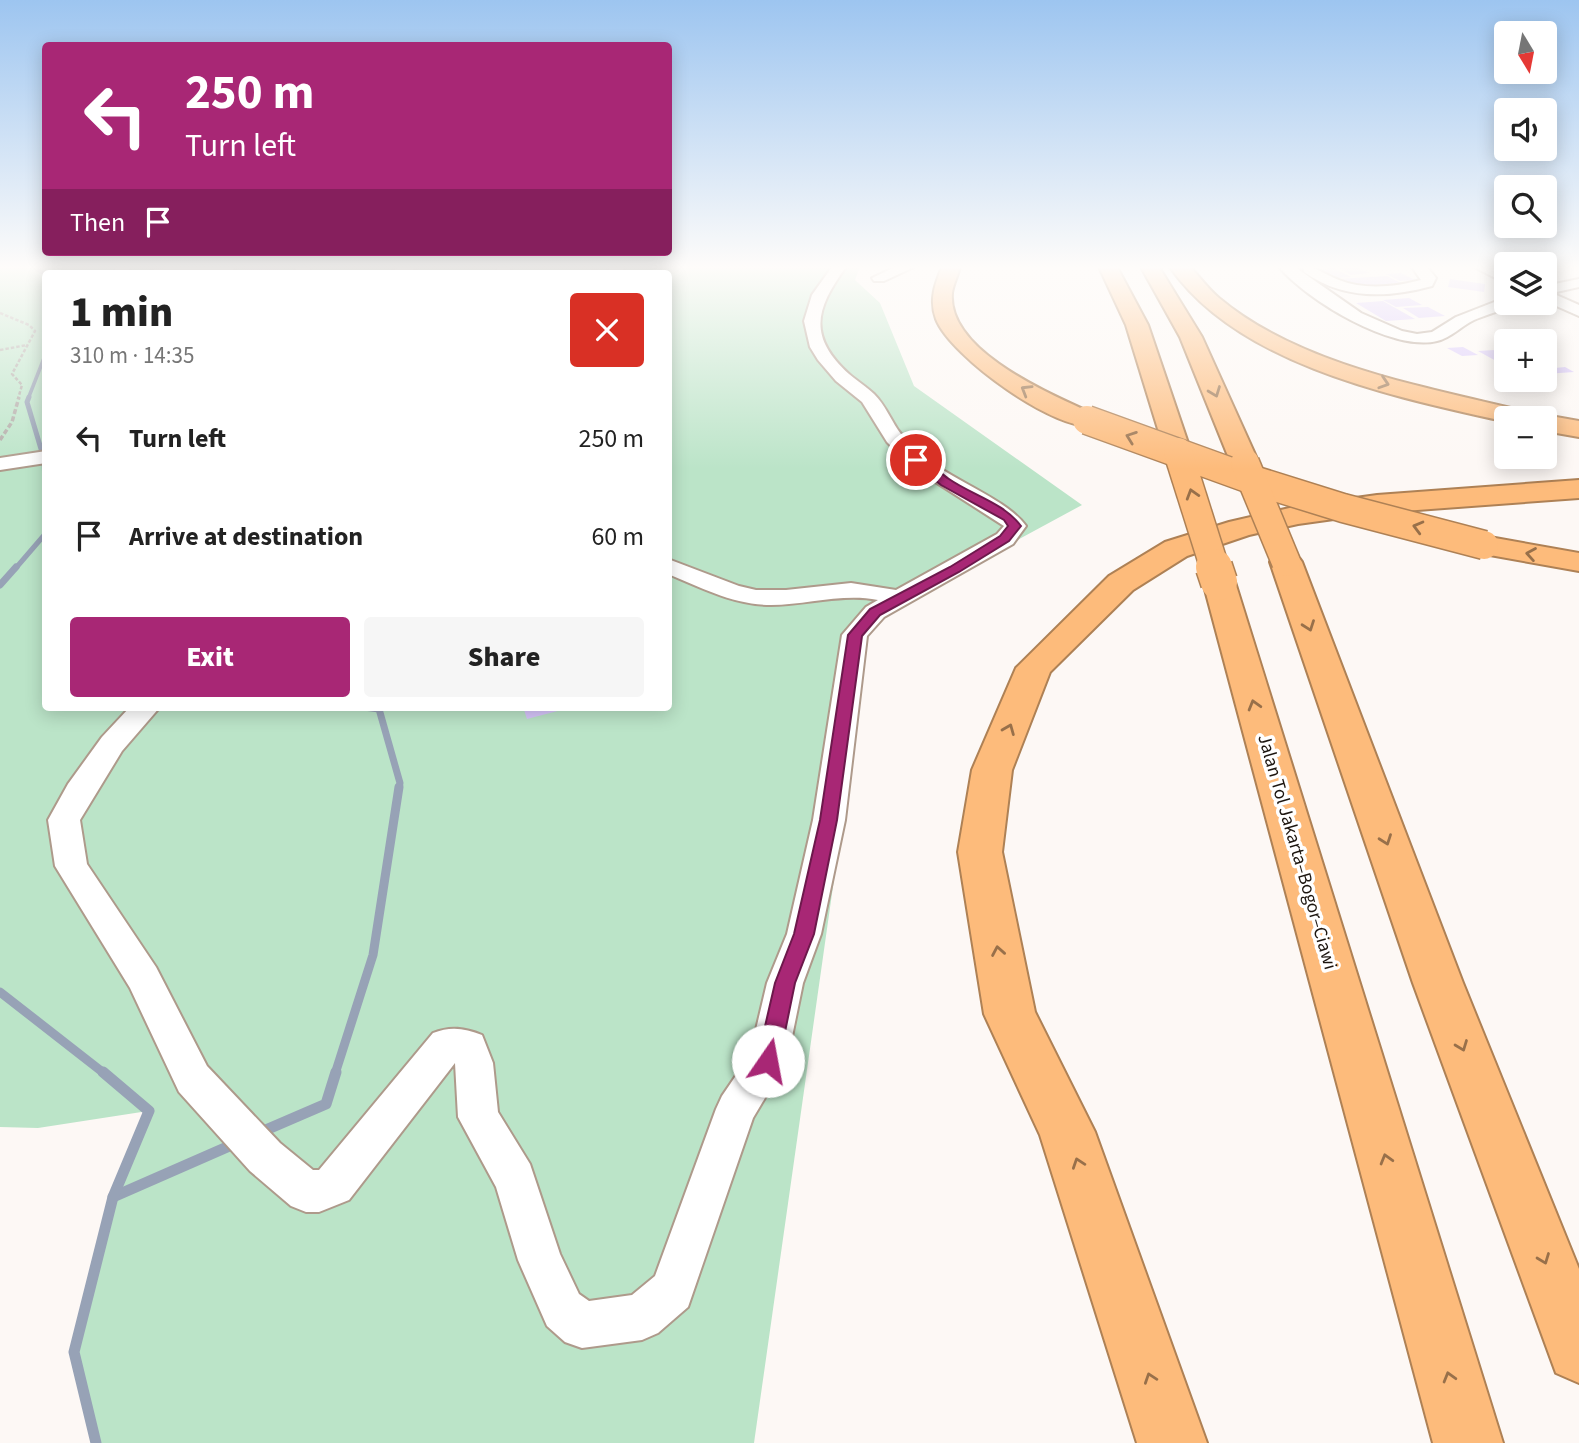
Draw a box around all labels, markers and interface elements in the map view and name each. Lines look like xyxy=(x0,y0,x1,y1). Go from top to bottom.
north arrow xyxy=(1494,21,1558,84)
map controls xyxy=(1494,21,1557,469)
text: 250 m xyxy=(185,58,314,128)
icon: left xyxy=(70,70,161,161)
button: sound xyxy=(1494,98,1557,161)
text: Turn left xyxy=(185,123,296,169)
button: search xyxy=(1494,175,1557,238)
icon: arrive xyxy=(139,203,177,241)
text: Then xyxy=(70,204,125,241)
button: layers xyxy=(1494,252,1557,315)
text: 1 min xyxy=(70,283,173,343)
button: close xyxy=(570,293,644,367)
button: + xyxy=(1494,329,1557,392)
text: 310 m · 14:35 xyxy=(70,339,194,372)
one-way arrow xyxy=(1378,374,1390,389)
one-way arrow xyxy=(1020,386,1033,399)
one-way arrow xyxy=(1206,386,1220,398)
button: − xyxy=(1494,406,1557,469)
icon: left xyxy=(70,419,108,457)
text: Turn left xyxy=(129,420,226,457)
text: 250 m xyxy=(578,420,644,457)
pin xyxy=(886,430,946,490)
one-way arrow xyxy=(1126,431,1138,445)
icon: arrive xyxy=(897,441,935,479)
one-way arrow xyxy=(1186,488,1200,500)
icon: arrive xyxy=(70,517,108,555)
text: Arrive at destination xyxy=(129,518,363,555)
text: 60 m xyxy=(591,518,644,555)
one-way arrow xyxy=(1412,521,1424,535)
one-way arrow xyxy=(1525,547,1537,562)
button: Exit xyxy=(70,617,350,697)
button: Share xyxy=(364,617,644,697)
one-way arrow xyxy=(1301,620,1315,632)
one-way arrow xyxy=(1248,699,1263,711)
one-way arrow xyxy=(1000,724,1014,736)
street label: Jalan Tol Jakarta–Bogor–Ciawi xyxy=(1250,731,1344,973)
one-way arrow xyxy=(1378,834,1392,846)
one-way arrow xyxy=(991,945,1006,957)
position arrow xyxy=(731,1024,805,1098)
one-way arrow xyxy=(1454,1040,1468,1052)
one-way arrow xyxy=(1379,1153,1394,1165)
one-way arrow xyxy=(1072,1157,1086,1169)
one-way arrow xyxy=(1535,1252,1549,1264)
one-way arrow xyxy=(1443,1372,1457,1384)
one-way arrow xyxy=(1144,1373,1158,1385)

